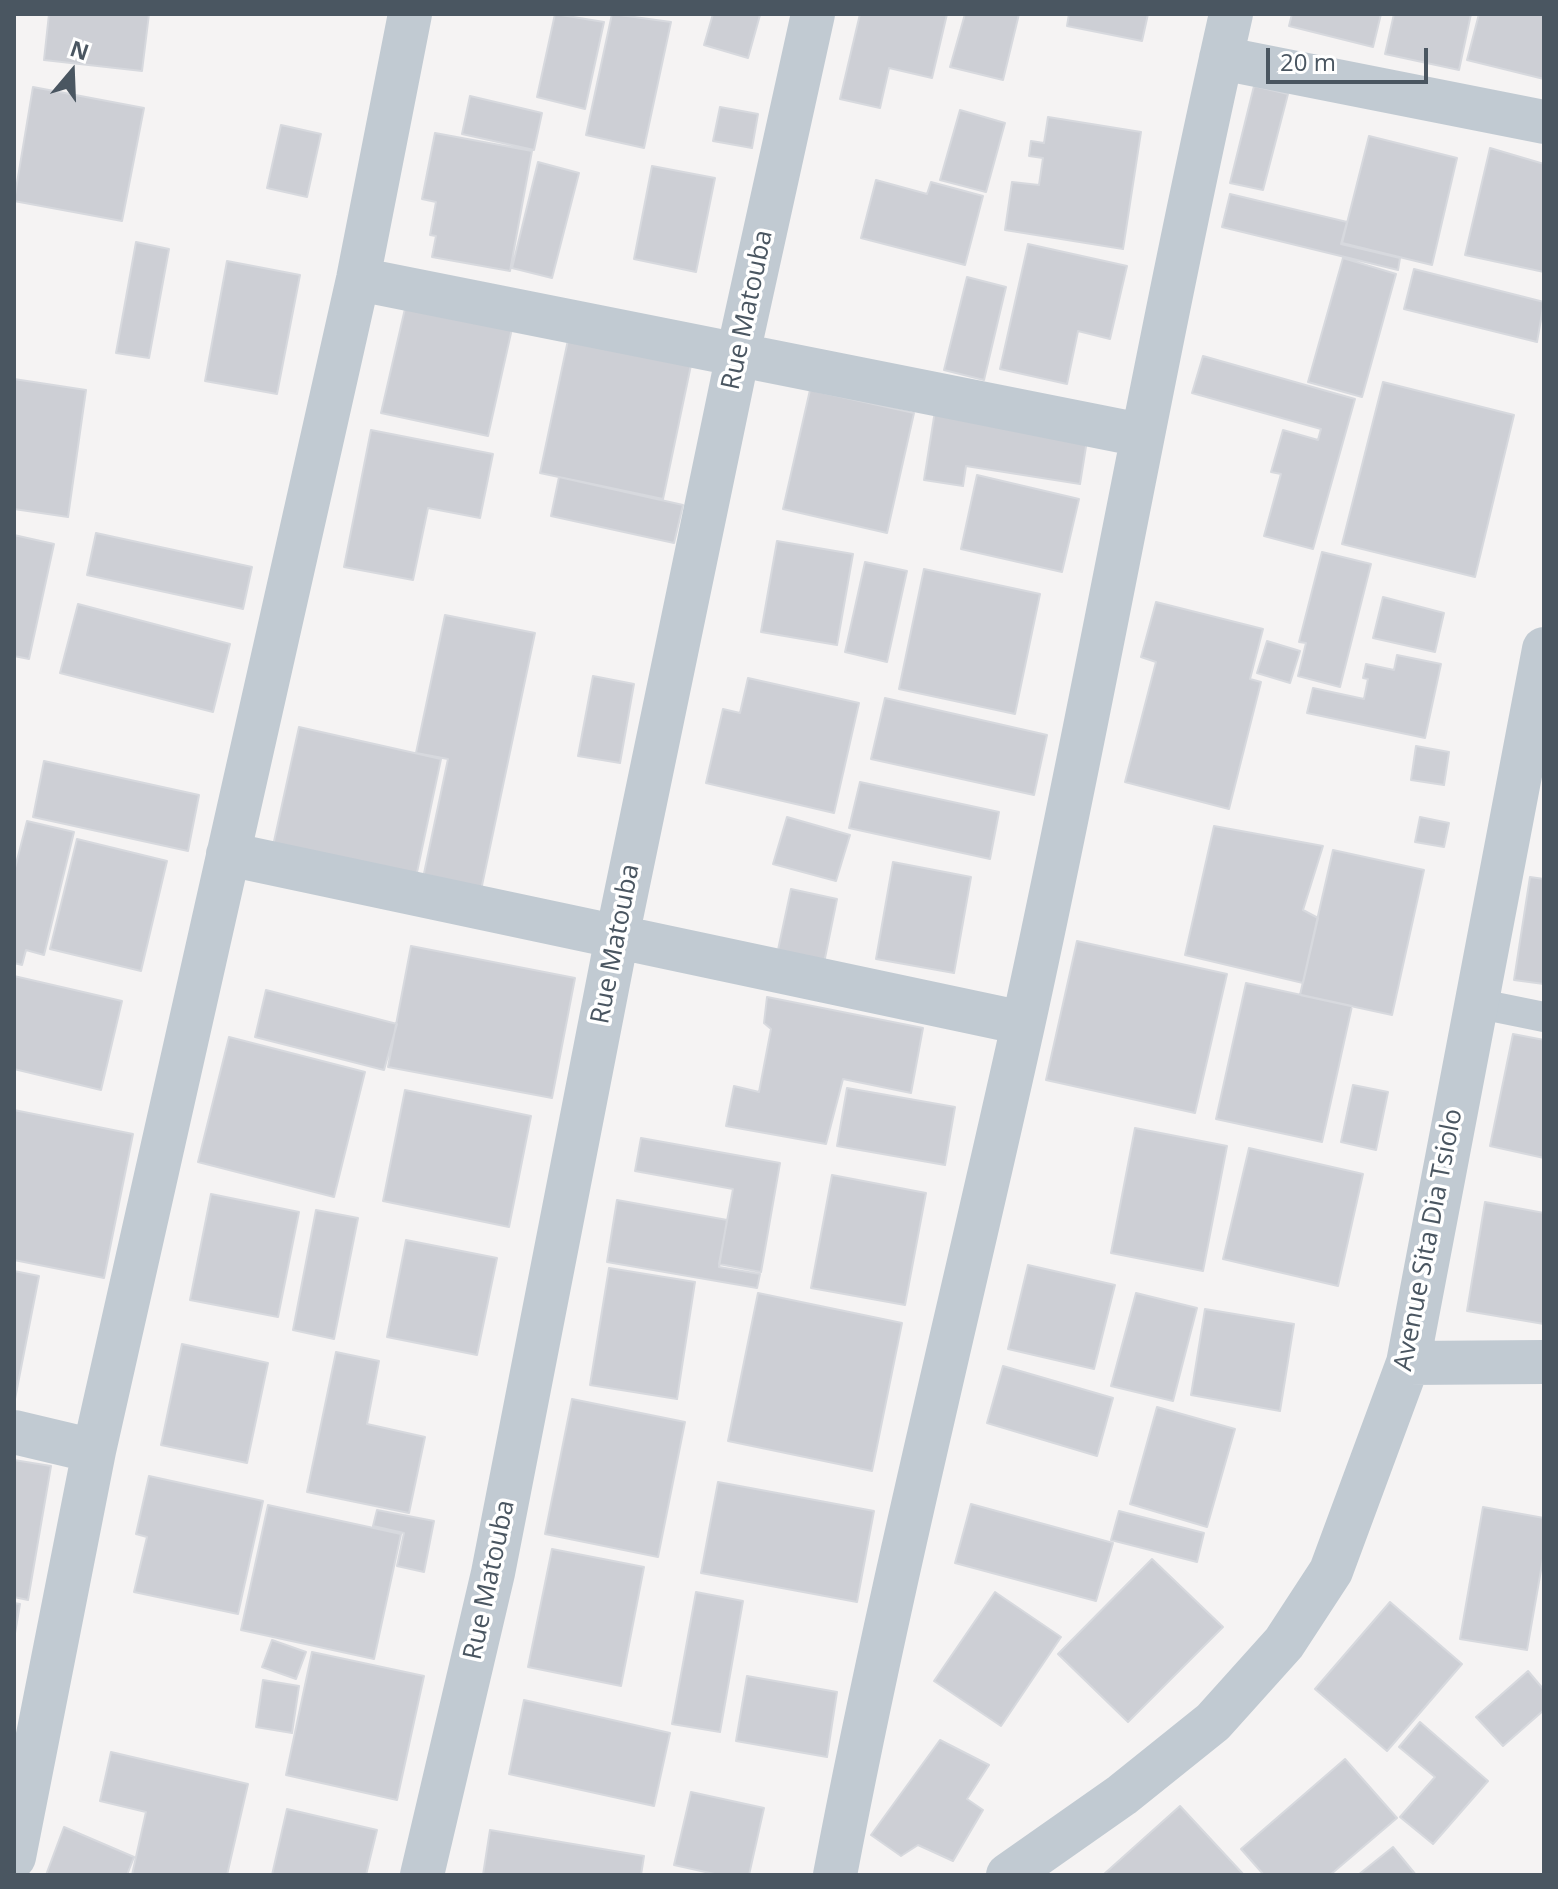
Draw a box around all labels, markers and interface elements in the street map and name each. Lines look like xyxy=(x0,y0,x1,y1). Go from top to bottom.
north arrow xyxy=(32,32,112,112)
text: N xyxy=(66,32,93,66)
scale bar xyxy=(1270,32,1432,82)
text: 20 m xyxy=(1280,45,1336,78)
street label: Rue Matouba xyxy=(716,227,780,393)
street label: Rue Matouba xyxy=(585,861,647,1027)
street label: Avenue Sita Dia Tsiolo xyxy=(1388,1106,1470,1374)
street label: Rue Matouba xyxy=(458,1497,522,1663)

